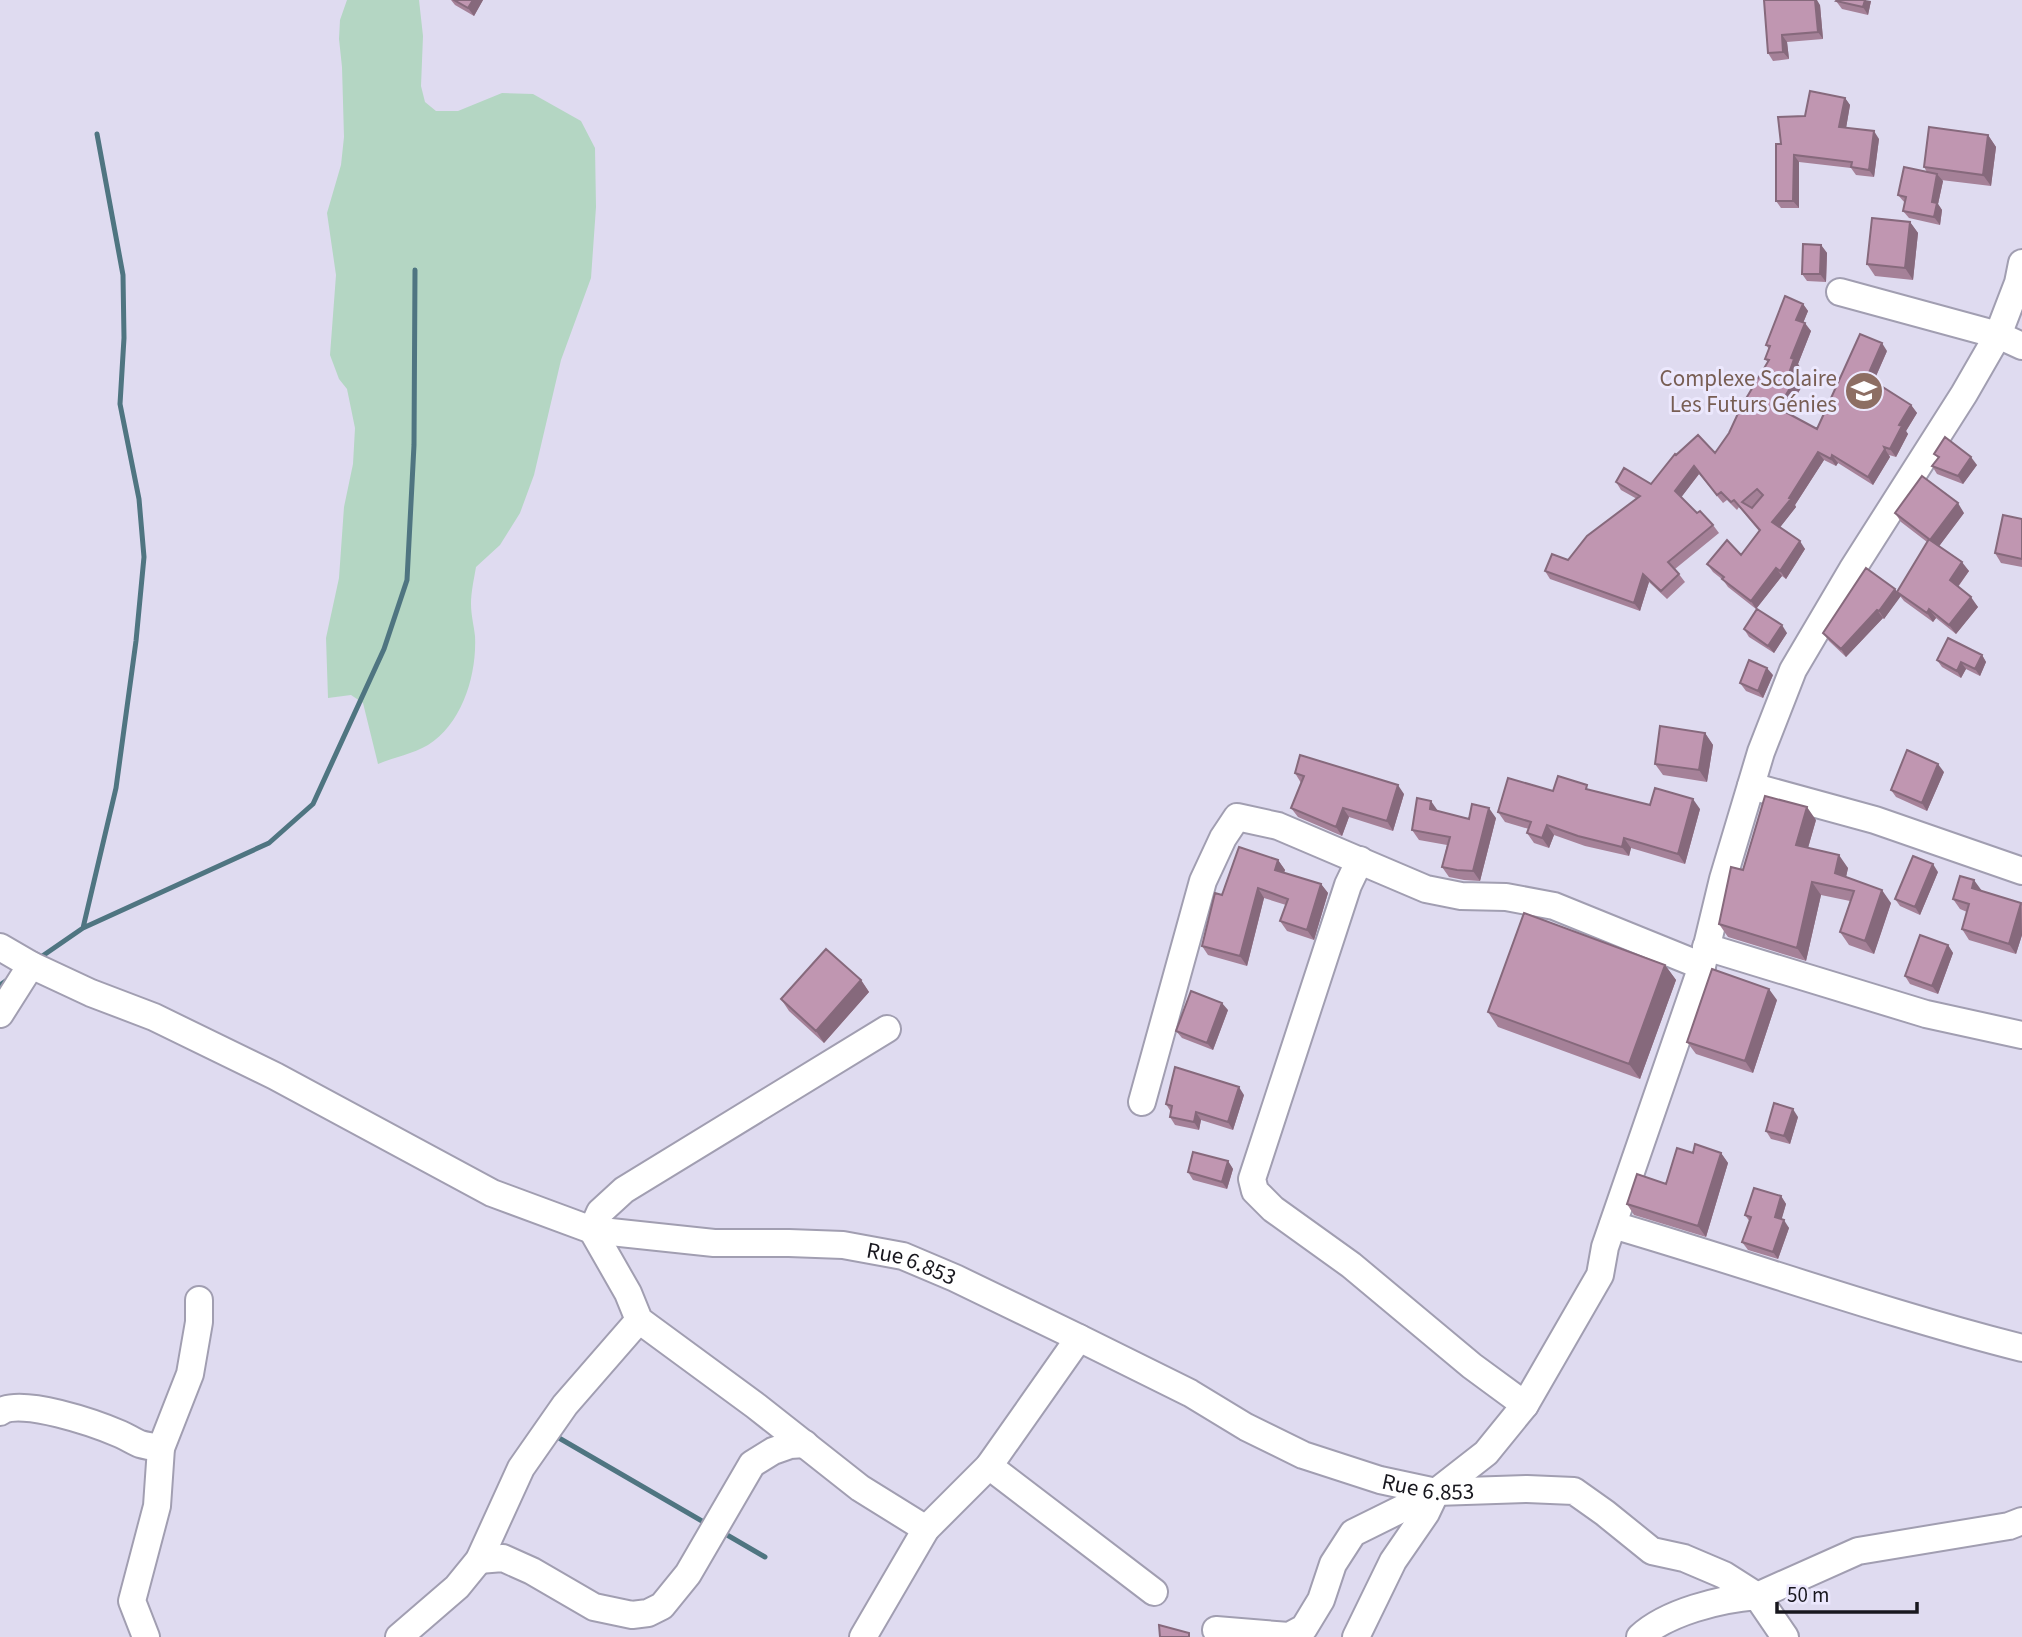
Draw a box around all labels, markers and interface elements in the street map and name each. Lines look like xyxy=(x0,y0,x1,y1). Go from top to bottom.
place label: Complexe Scolaire Les Futurs Génies xyxy=(1660,362,1837,421)
school or university icon: Complexe Scolaire Les Futurs Génies xyxy=(1843,370,1885,412)
street label: Rue 6.853 xyxy=(864,1234,961,1294)
street label: Rue 6.853 xyxy=(1379,1465,1475,1509)
scale bar xyxy=(1777,1570,1917,1614)
text: 50 m xyxy=(1787,1580,1829,1610)

